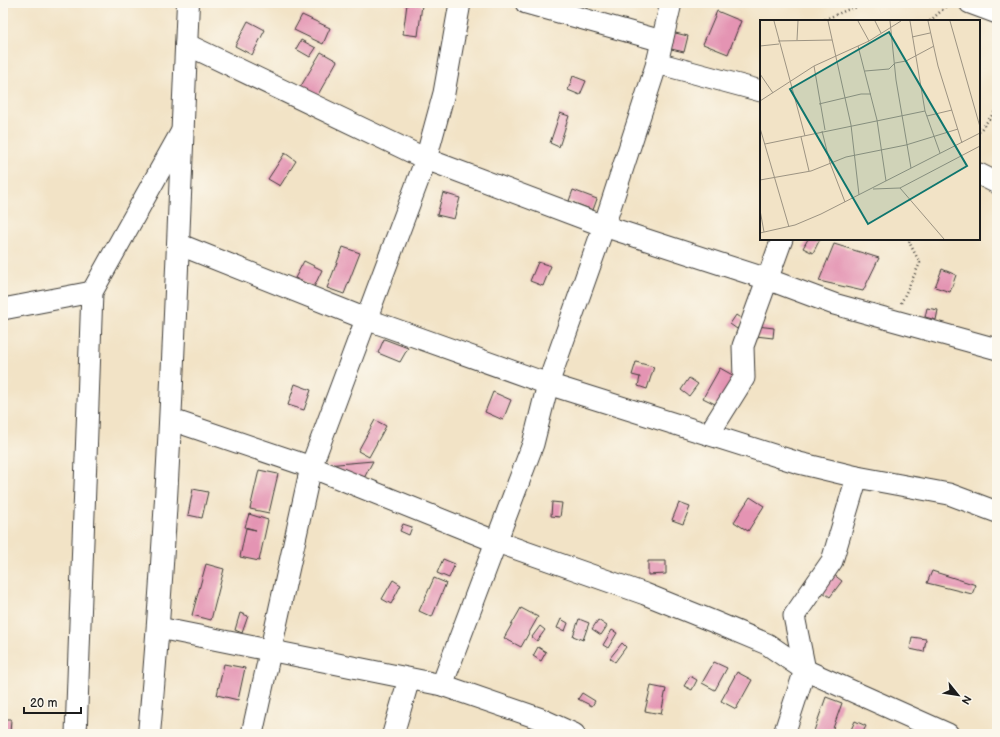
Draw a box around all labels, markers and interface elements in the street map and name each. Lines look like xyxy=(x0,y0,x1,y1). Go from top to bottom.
inset map xyxy=(760,20,980,240)
north arrow xyxy=(938,675,978,715)
scale bar xyxy=(24,689,81,715)
text: N xyxy=(959,693,974,707)
text: 20 m xyxy=(30,696,57,711)

